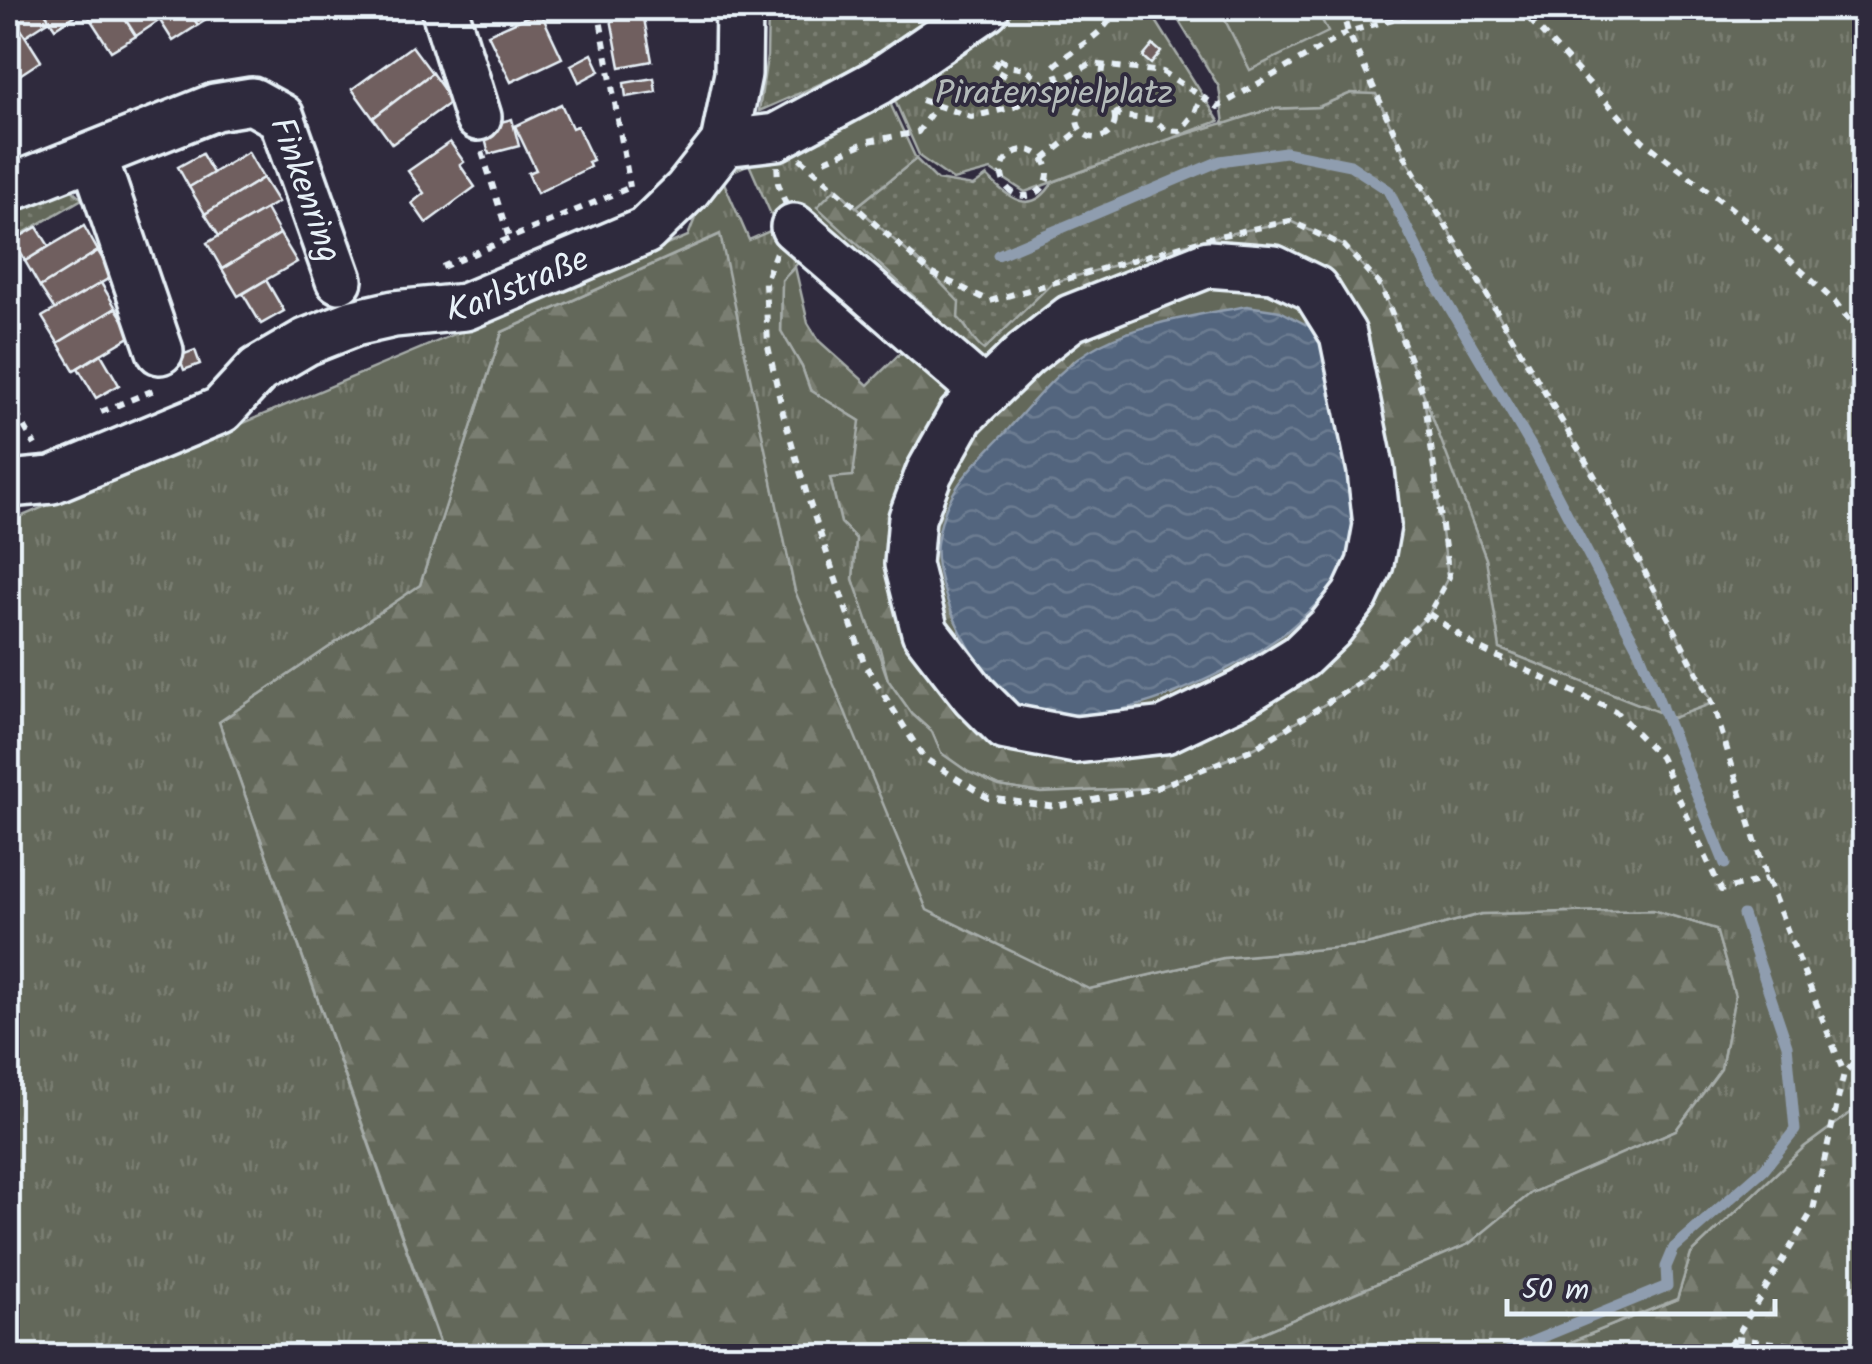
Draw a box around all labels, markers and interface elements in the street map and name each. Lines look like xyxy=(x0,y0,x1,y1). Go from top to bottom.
park label: Piratenspielplatz xyxy=(935,67,1173,123)
street label: Finkenring xyxy=(252,110,356,271)
street label: Karlstraße xyxy=(444,233,599,340)
scale bar xyxy=(1507,1254,1774,1316)
text: 50 m xyxy=(1522,1267,1589,1315)

